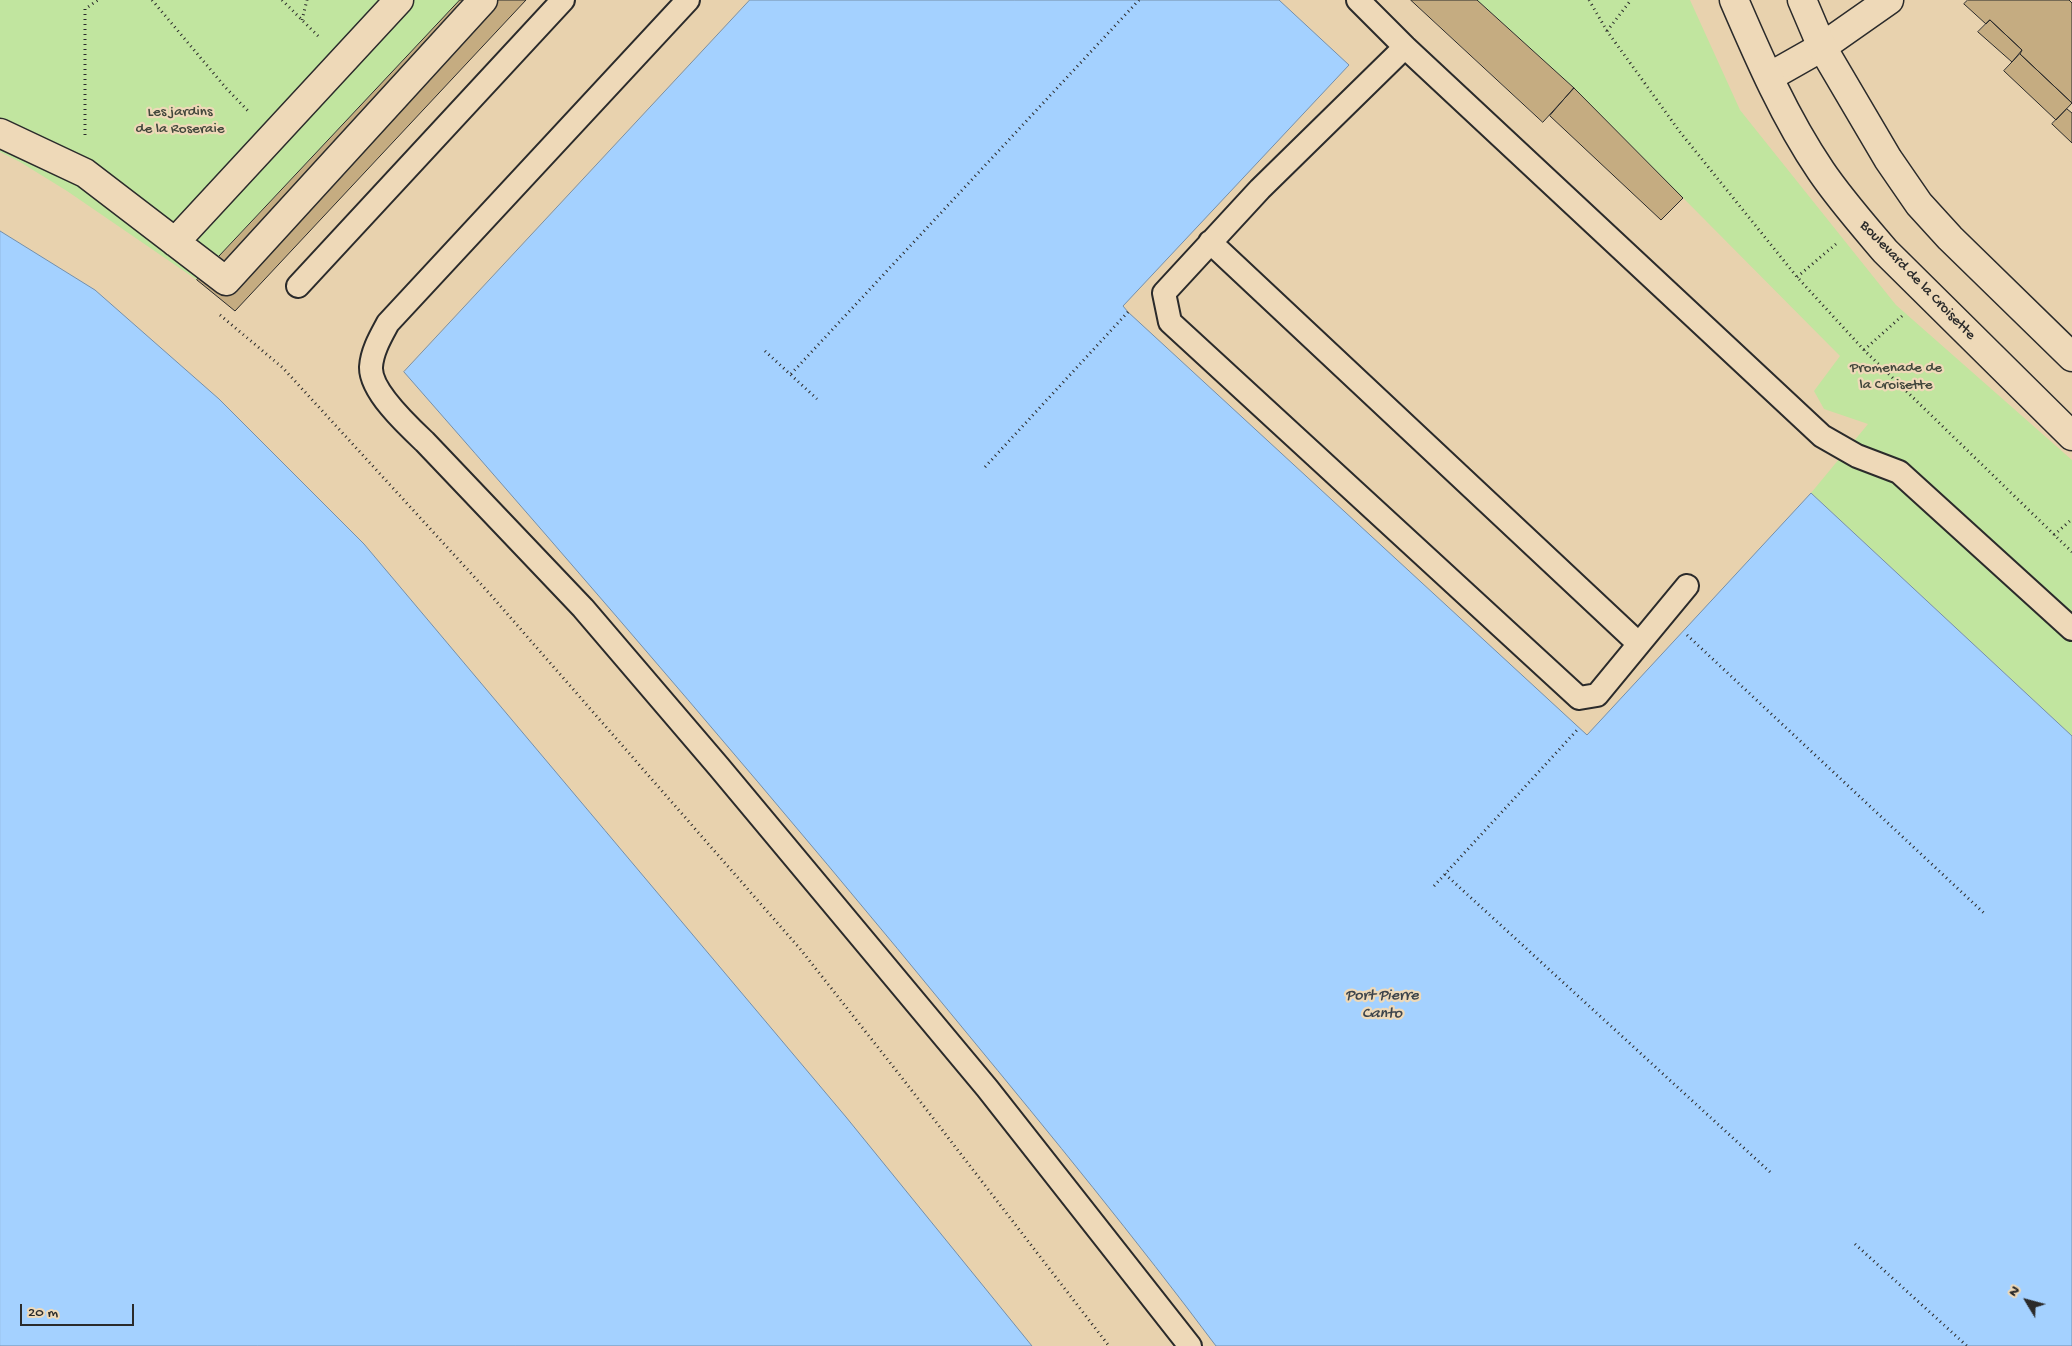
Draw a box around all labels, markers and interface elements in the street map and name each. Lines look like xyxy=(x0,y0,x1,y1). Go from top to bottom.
park label: Les jardins de la Roseraie xyxy=(136,104,224,139)
street label: Boulevard de la Croisette xyxy=(1855,218,1979,344)
park label: Promenade de la Croisette xyxy=(1850,360,1942,395)
water label: Port Pierre Canto xyxy=(1345,987,1419,1025)
north arrow xyxy=(2002,1276,2052,1326)
text: N xyxy=(2005,1283,2024,1300)
scale bar xyxy=(22,1294,136,1326)
text: 20 m xyxy=(28,1304,58,1322)

